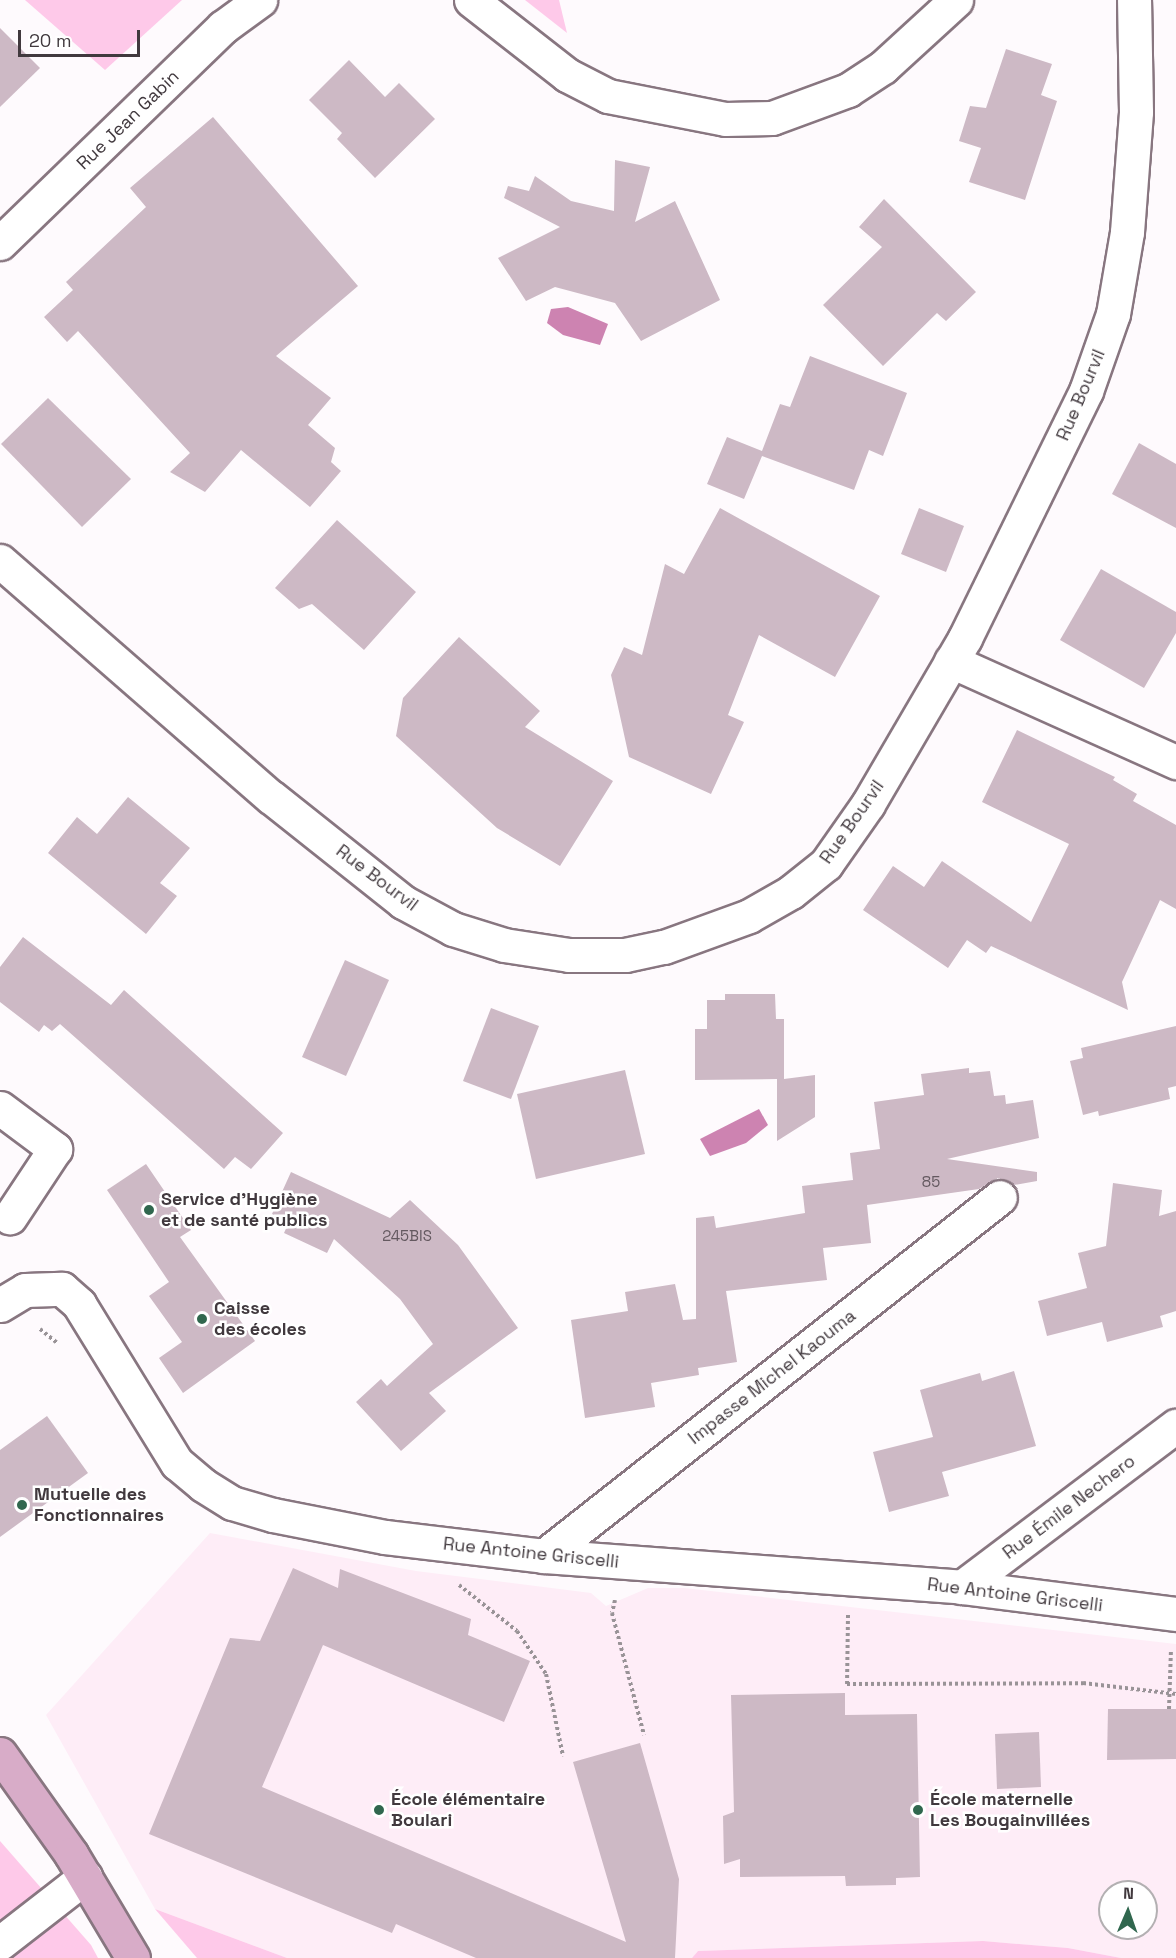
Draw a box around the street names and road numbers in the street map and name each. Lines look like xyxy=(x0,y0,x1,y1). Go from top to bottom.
street label: Rue Jean Gabin xyxy=(72,66,184,174)
street label: Rue Bourvil xyxy=(1052,346,1110,444)
street label: Rue Bourvil xyxy=(815,776,889,868)
street label: Rue Bourvil xyxy=(332,840,422,916)
street label: Impasse Michel Kaouma xyxy=(684,1305,860,1449)
street label: Rue Émile Nechero xyxy=(999,1450,1139,1564)
street label: Rue Antoine Griscelli xyxy=(442,1533,620,1573)
street label: Rue Antoine Griscelli xyxy=(926,1574,1104,1616)

